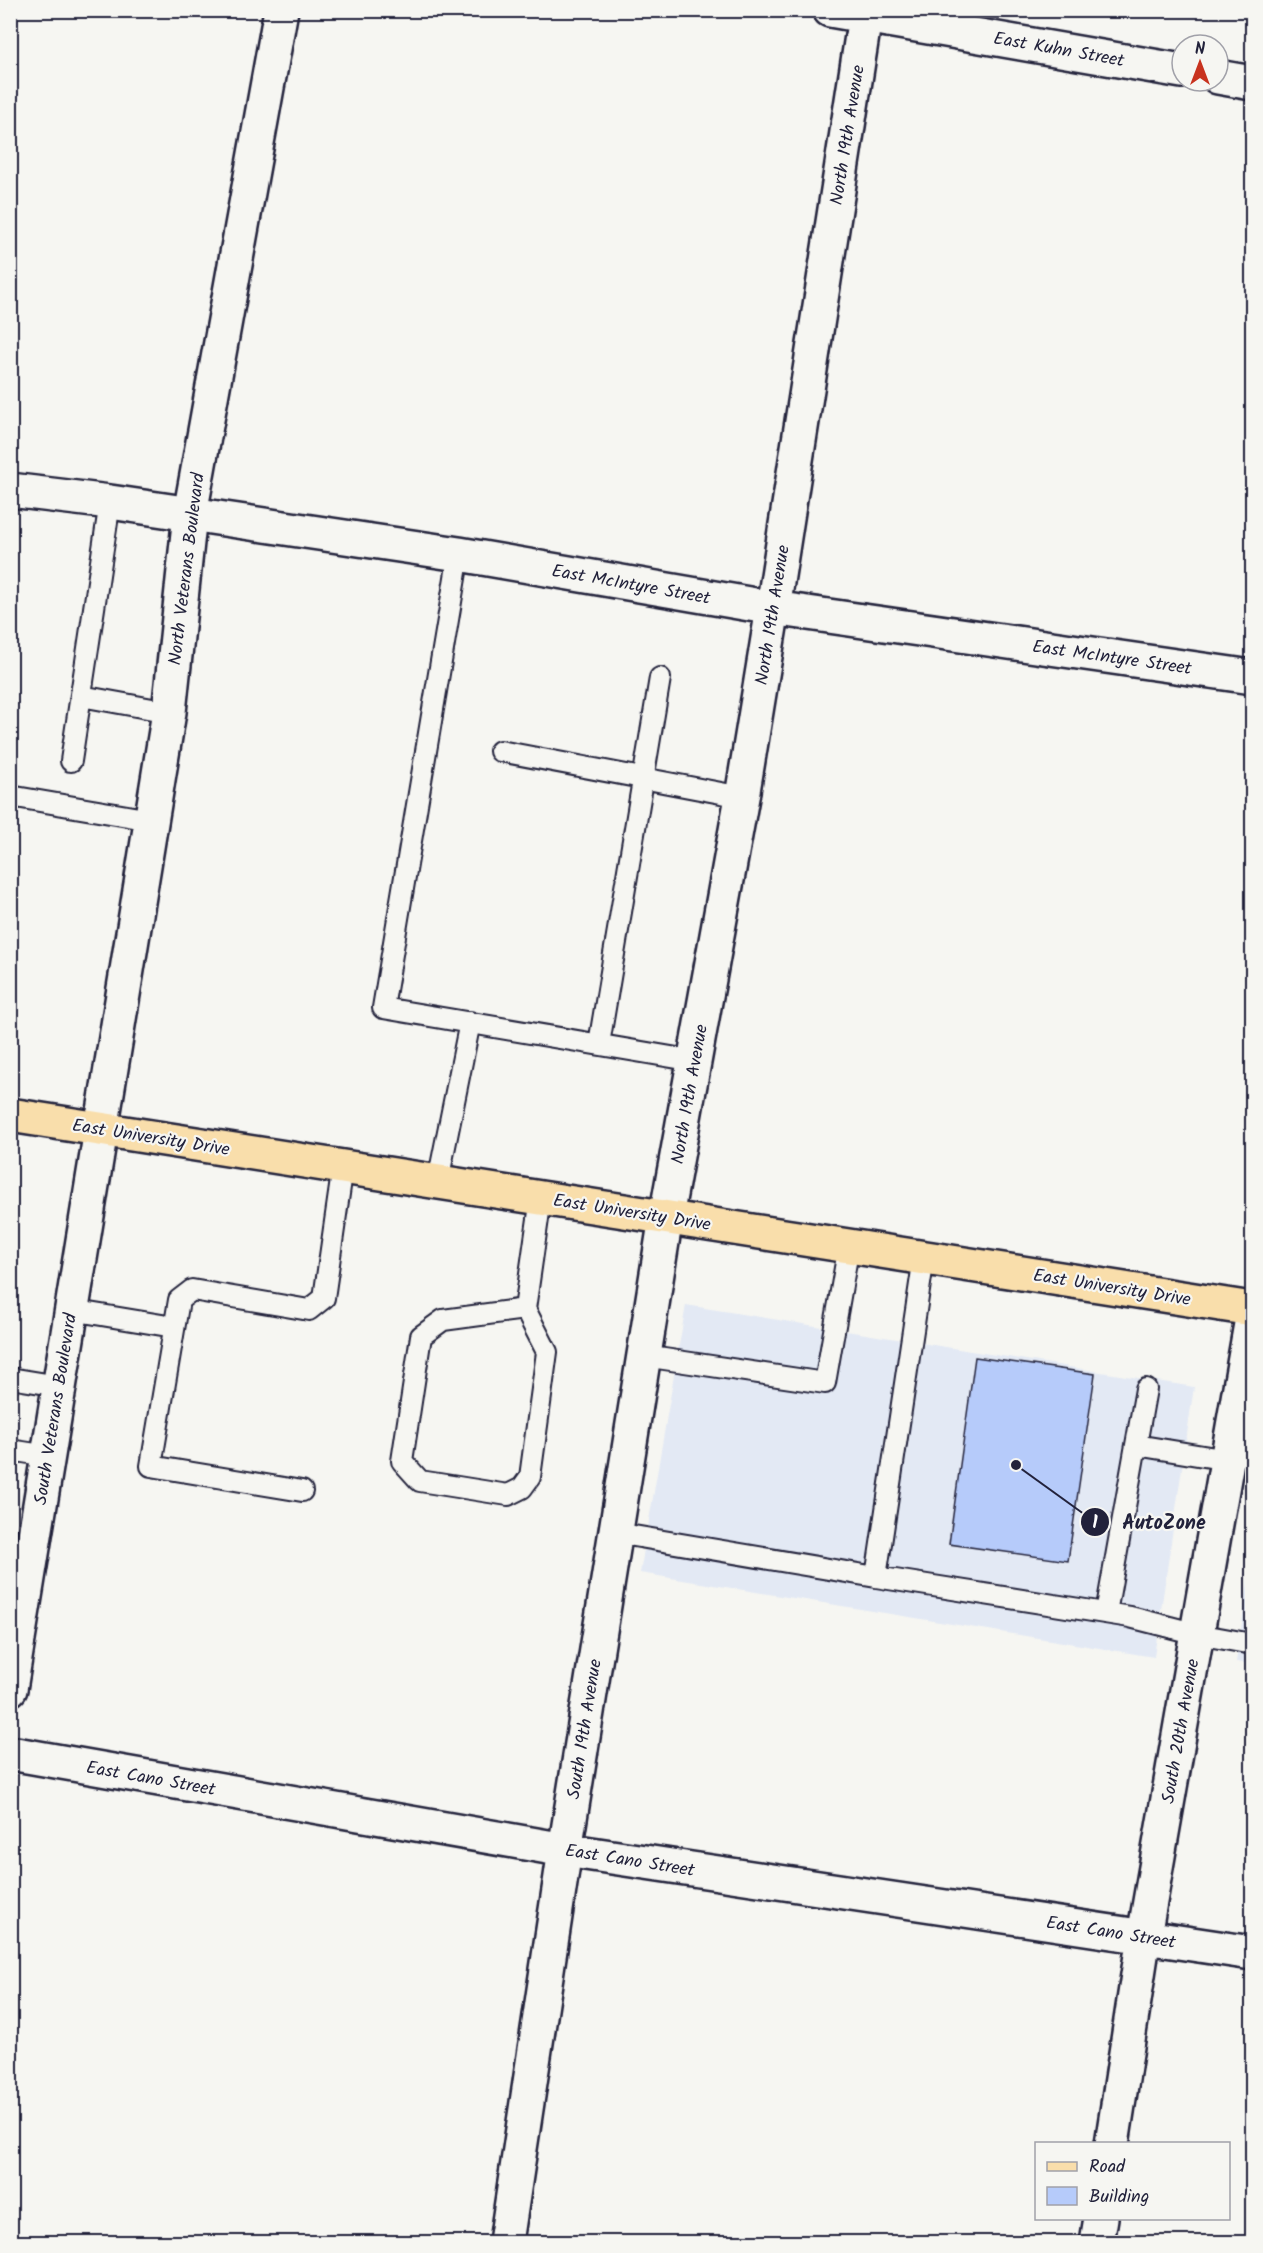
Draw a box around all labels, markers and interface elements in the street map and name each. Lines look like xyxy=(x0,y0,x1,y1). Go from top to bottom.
street label: East Kuhn Street xyxy=(991,25,1127,76)
north arrow xyxy=(1170,33,1230,93)
text: N xyxy=(1195,37,1205,62)
street label: North 19th Avenue xyxy=(823,63,874,207)
street label: North Veterans Boulevard xyxy=(161,470,214,667)
street label: North 19th Avenue xyxy=(748,543,799,687)
street label: East McIntyre Street xyxy=(549,557,713,614)
street label: East McIntyre Street xyxy=(1030,633,1194,684)
street label: North 19th Avenue xyxy=(664,1022,717,1166)
street label: East University Drive xyxy=(70,1112,232,1165)
street label: East University Drive xyxy=(551,1187,713,1240)
street label: East University Drive xyxy=(1031,1262,1193,1315)
street label: South Veterans Boulevard xyxy=(27,1310,86,1507)
callout: AutoZone xyxy=(1080,1503,1218,1541)
text: AutoZone xyxy=(1122,1508,1206,1540)
text: 1 xyxy=(1092,1509,1098,1538)
street label: South 19th Avenue xyxy=(560,1657,611,1801)
street label: South 20th Avenue xyxy=(1154,1657,1208,1806)
street label: East Cano Street xyxy=(84,1754,219,1805)
street label: East Cano Street xyxy=(563,1837,698,1886)
street label: East Cano Street xyxy=(1044,1909,1179,1958)
legend xyxy=(1035,2142,1230,2220)
text: Road xyxy=(1089,2153,1126,2182)
text: Building xyxy=(1089,2183,1149,2212)

